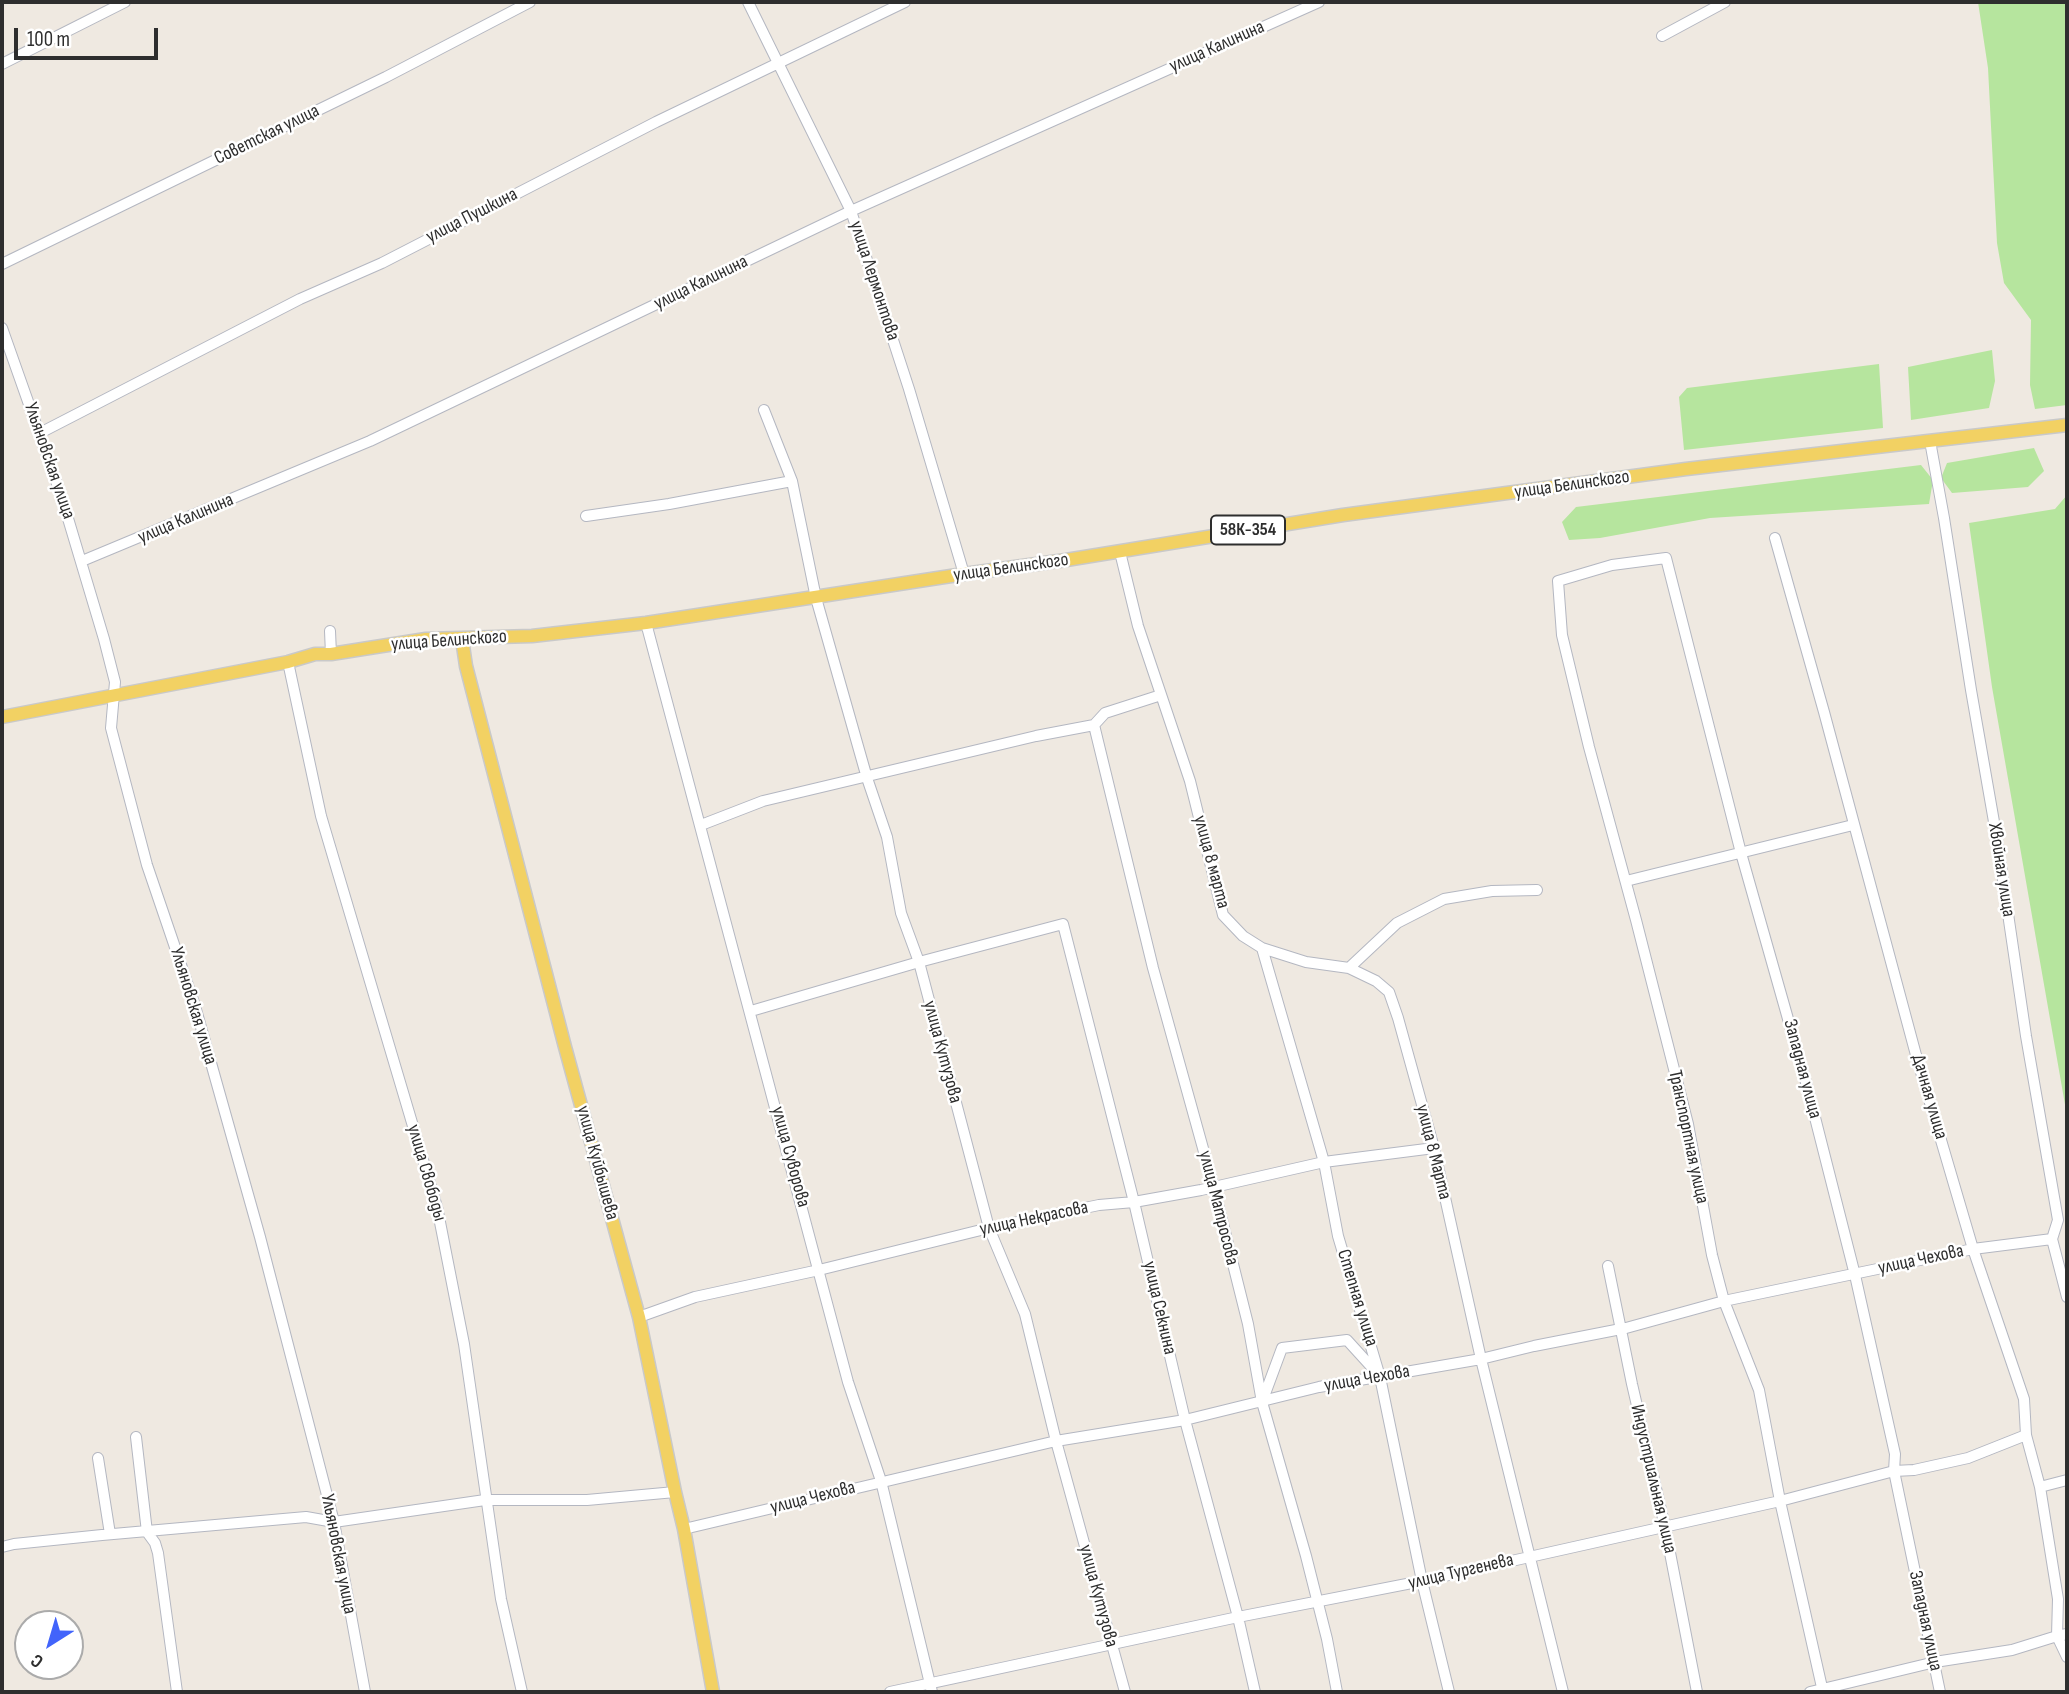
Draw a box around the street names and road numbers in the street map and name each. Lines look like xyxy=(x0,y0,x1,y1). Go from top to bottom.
street label: улица Калинина xyxy=(1166,16,1268,78)
street label: Советская улица xyxy=(211,100,323,170)
street label: улица Пушкина xyxy=(423,183,521,249)
street label: улица Лермонтова xyxy=(844,218,904,344)
street label: улица Калинина xyxy=(650,250,752,316)
street label: Ульяновская улица xyxy=(18,400,80,522)
street label: улица Белинского xyxy=(1513,466,1631,504)
street label: улица Калинина xyxy=(135,489,237,549)
road number: 58К-354 xyxy=(1211,516,1285,544)
street label: улица Белинского xyxy=(952,549,1070,587)
street label: улица Белинского xyxy=(390,626,508,656)
street label: улица 8 марта xyxy=(1188,813,1234,911)
street label: Хвойная улица xyxy=(1982,822,2020,918)
street label: Ульяновская улица xyxy=(164,945,222,1067)
street label: улица Кутузова xyxy=(917,998,967,1106)
street label: Западная улица xyxy=(1778,1017,1826,1121)
street label: Дачная улица xyxy=(1906,1052,1952,1142)
street label: Транспортная улица xyxy=(1663,1068,1713,1206)
street label: улица 8 Марта xyxy=(1410,1102,1456,1202)
street label: улица Куйбышева xyxy=(571,1103,623,1223)
street label: улица Суворова xyxy=(766,1104,814,1210)
street label: улица Свободы xyxy=(401,1122,451,1224)
street label: улица Матросова xyxy=(1193,1148,1243,1268)
street label: улица Некрасова xyxy=(978,1196,1090,1242)
street label: улица Чехова xyxy=(1876,1240,1966,1280)
street label: Степная улица xyxy=(1331,1247,1383,1349)
street label: улица Секнина xyxy=(1137,1259,1181,1357)
street label: улица Чехова xyxy=(1322,1360,1412,1398)
street label: Индустриальная улица xyxy=(1625,1402,1681,1556)
street label: улица Чехова xyxy=(768,1476,858,1520)
street label: Ульяновская улица xyxy=(315,1492,361,1616)
street label: улица Кутузова xyxy=(1073,1542,1123,1650)
street label: улица Тургенева xyxy=(1406,1549,1516,1595)
street label: Западная улица xyxy=(1903,1569,1947,1673)

